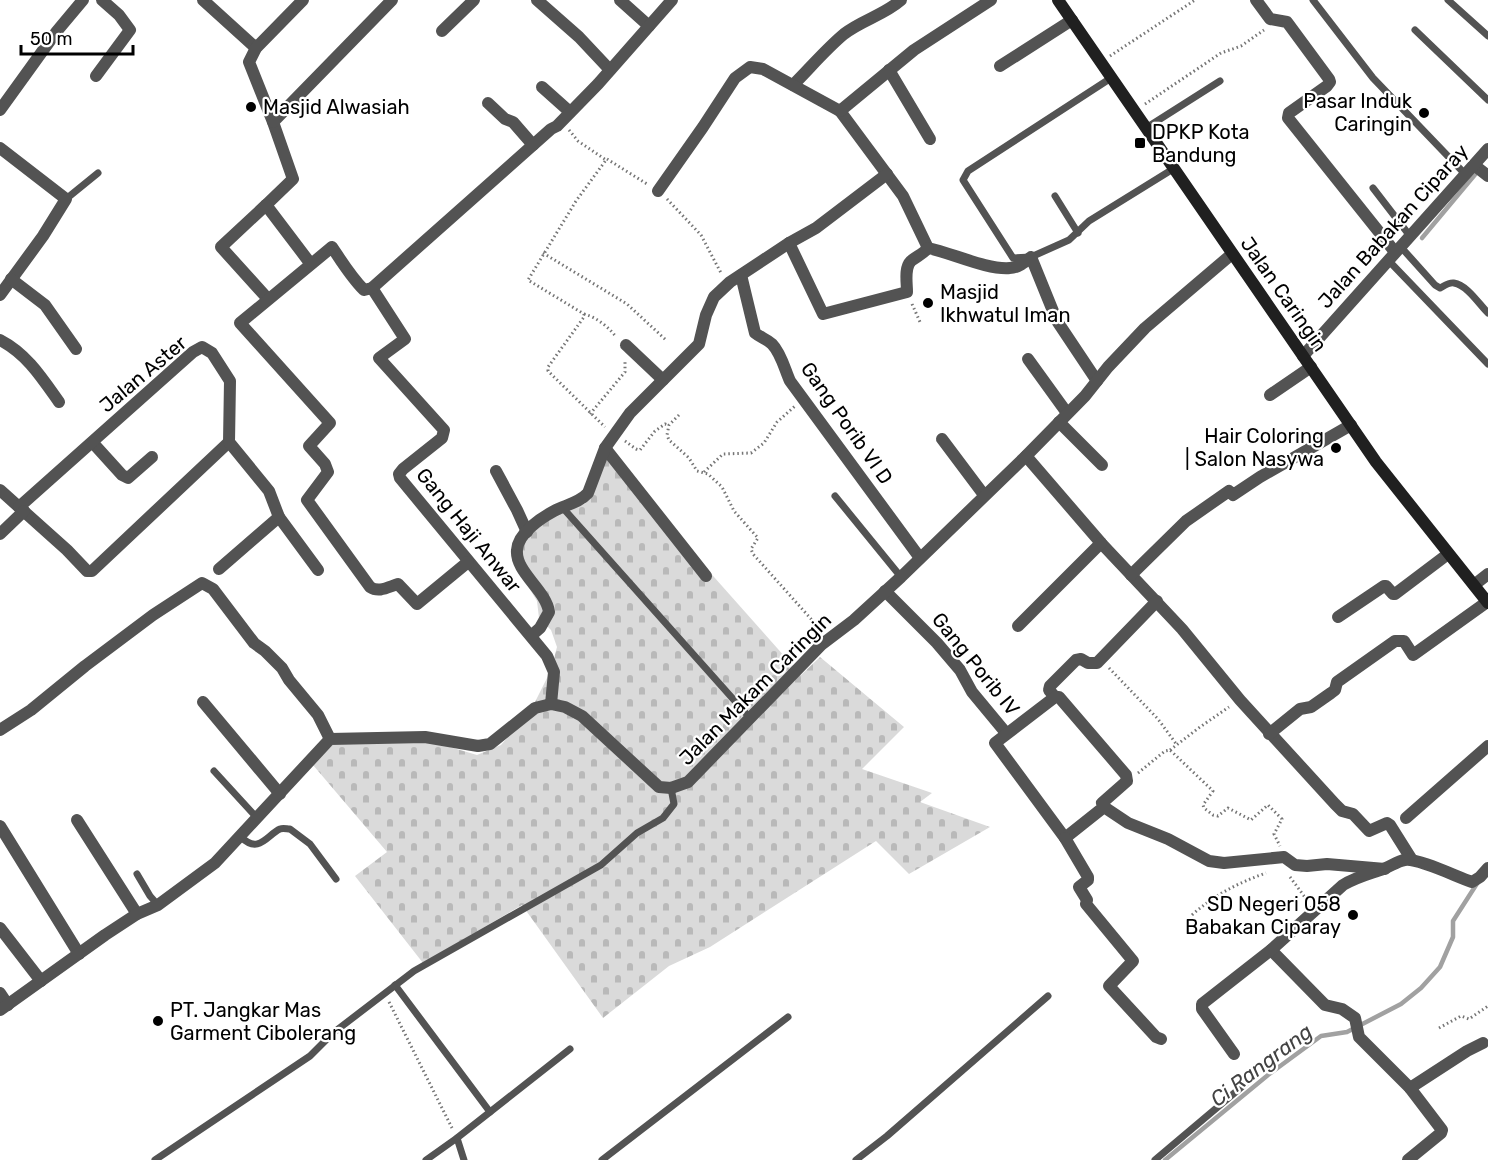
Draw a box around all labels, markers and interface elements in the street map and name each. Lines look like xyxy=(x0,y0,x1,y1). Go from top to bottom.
scale bar xyxy=(21,18,134,56)
text: 50 m xyxy=(30,28,73,50)
place label: Pasar Induk Caringin xyxy=(1303,89,1413,136)
place label: Masjid Alwasiah xyxy=(263,95,410,119)
marker: Masjid Alwasiah xyxy=(244,100,258,114)
marker: Pasar Induk Caringin xyxy=(1417,106,1431,120)
place label: DPKP Kota Bandung xyxy=(1152,120,1250,167)
marker: DPKP Kota Bandung xyxy=(1133,136,1147,150)
street label: Jalan Babakan Ciparay xyxy=(1313,139,1473,313)
street label: Jalan Caringin xyxy=(1236,232,1332,356)
place label: Masjid Ikhwatul Iman xyxy=(940,280,1071,327)
marker: Masjid Ikhwatul Iman xyxy=(921,296,935,310)
street label: Jalan Aster xyxy=(95,330,192,417)
street label: Gang Porib VI D xyxy=(796,357,898,489)
place label: Hair Coloring | Salon Nasywa xyxy=(1185,424,1324,471)
marker: Hair Coloring | Salon Nasywa xyxy=(1329,441,1343,455)
street label: Gang Haji Anwar xyxy=(411,463,527,597)
street label: Jalan Makam Caringin xyxy=(674,608,836,770)
street label: Gang Porib IV xyxy=(927,608,1025,720)
place label: SD Negeri 058 Babakan Ciparay xyxy=(1185,892,1341,939)
marker: SD Negeri 058 Babakan Ciparay xyxy=(1346,908,1360,922)
place label: PT. Jangkar Mas Garment Cibolerang xyxy=(170,998,356,1045)
marker: PT. Jangkar Mas Garment Cibolerang xyxy=(151,1014,165,1028)
water label: Ci Rangrang xyxy=(1205,1019,1317,1111)

